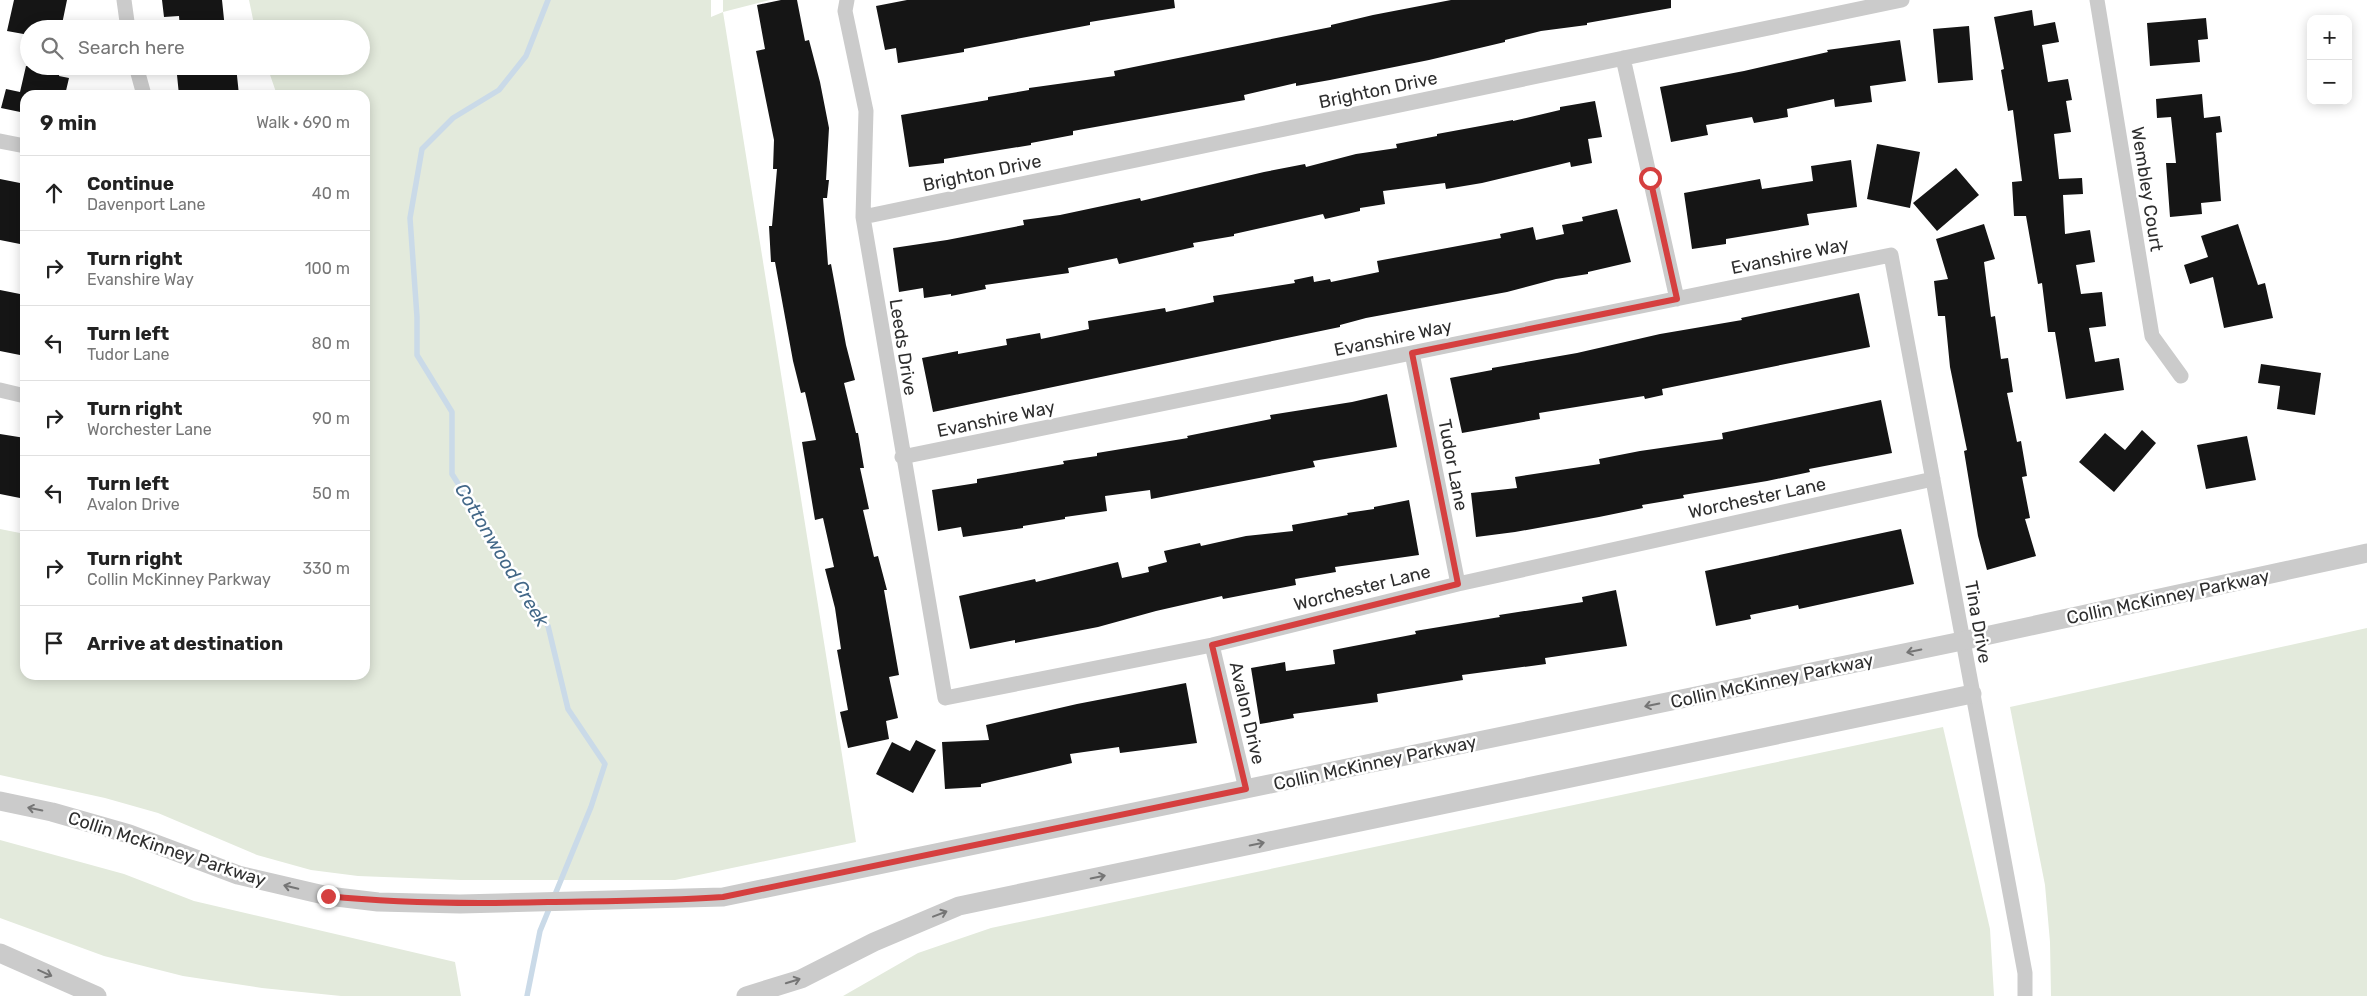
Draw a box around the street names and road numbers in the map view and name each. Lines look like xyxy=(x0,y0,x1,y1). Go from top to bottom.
street label: Brighton Drive xyxy=(1317,67,1439,113)
street label: Wembley Court xyxy=(2126,125,2168,253)
street label: Brighton Drive xyxy=(921,150,1043,196)
street label: Evanshire Way xyxy=(1729,233,1851,279)
street label: Leeds Drive xyxy=(884,297,922,397)
street label: Evanshire Way xyxy=(1332,315,1454,361)
street label: Evanshire Way xyxy=(935,396,1057,442)
street label: Tudor Lane xyxy=(1433,417,1473,513)
street label: Worchester Lane xyxy=(1686,473,1828,523)
street label: Worchester Lane xyxy=(1291,560,1433,616)
street label: Collin McKinney Parkway xyxy=(2065,565,2272,629)
street label: Tina Drive xyxy=(1960,579,1996,665)
street label: Collin McKinney Parkway xyxy=(1669,649,1876,713)
street label: Avalon Drive xyxy=(1225,660,1269,766)
street label: Collin McKinney Parkway xyxy=(1272,731,1479,795)
street label: Collin McKinney Parkway xyxy=(65,807,269,891)

